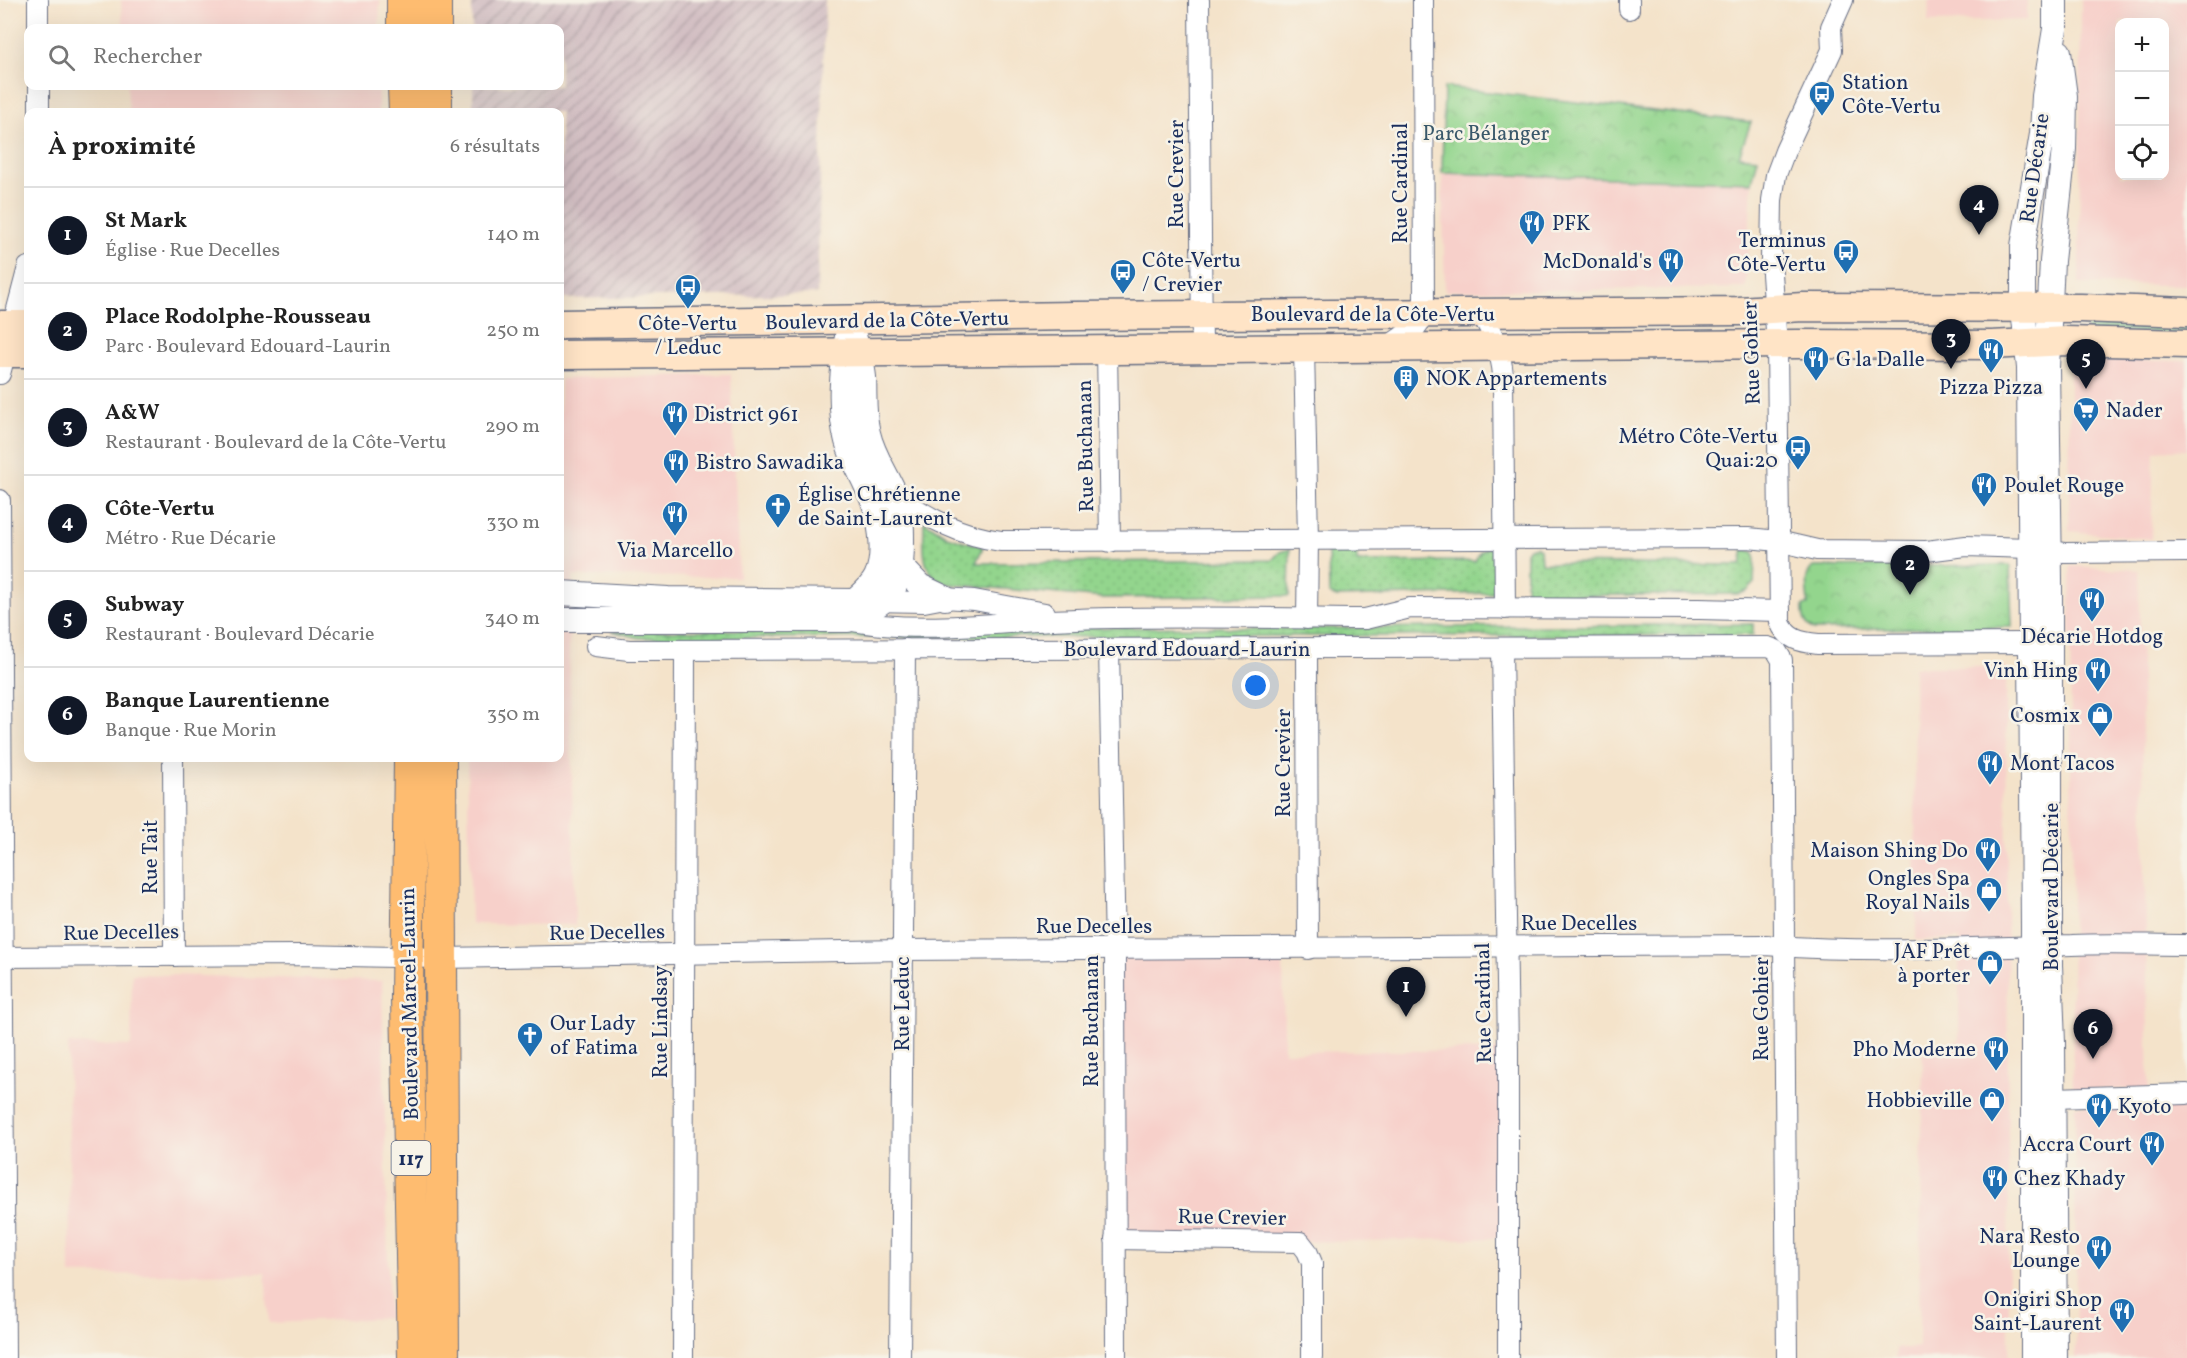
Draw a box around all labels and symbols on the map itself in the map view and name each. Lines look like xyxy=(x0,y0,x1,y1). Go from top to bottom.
place label: Station Côte-Vertu xyxy=(1842,69,1941,122)
bus stop icon: Station Côte-Vertu xyxy=(1807,79,1837,117)
street label: Rue Décarie xyxy=(2013,111,2058,225)
street label: Rue Crevier xyxy=(1163,119,1192,228)
park label: Parc Bélanger xyxy=(1423,120,1550,149)
street label: Rue Cardinal xyxy=(1387,123,1416,243)
pin: 4 xyxy=(1960,186,1998,235)
restaurant icon: PFK xyxy=(1517,208,1547,246)
place label: PFK xyxy=(1552,210,1590,239)
place label: Terminus Côte-Vertu xyxy=(1727,227,1826,280)
bus stop icon: Terminus Côte-Vertu xyxy=(1831,237,1861,275)
restaurant icon: McDonald's xyxy=(1656,246,1686,284)
place label: Côte-Vertu / Crevier xyxy=(1142,247,1241,300)
place label: McDonald's xyxy=(1543,248,1652,277)
bus stop icon: Côte-Vertu / Crevier xyxy=(1108,257,1138,295)
bus stop icon: Côte-Vertu / Leduc xyxy=(673,272,703,310)
street label: Rue Gohier xyxy=(1736,300,1769,406)
street label: Boulevard de la Côte-Vertu xyxy=(1251,301,1495,330)
street label: Boulevard de la Côte-Vertu xyxy=(765,305,1009,338)
place label: Côte-Vertu / Leduc xyxy=(639,310,737,363)
pin: 3 xyxy=(1932,320,1970,369)
restaurant icon: Pizza Pizza xyxy=(1976,336,2006,374)
pin: 5 xyxy=(2066,340,2106,389)
restaurant icon: G la Dalle xyxy=(1801,344,1831,382)
place label: G la Dalle xyxy=(1836,346,1925,375)
building icon: NOK Appartements xyxy=(1391,363,1421,401)
place label: NOK Appartements xyxy=(1426,365,1607,394)
place label: Pizza Pizza xyxy=(1939,374,2043,403)
street label: Rue Buchanan xyxy=(1071,379,1102,513)
supermarket icon: Nader xyxy=(2071,395,2101,433)
place label: Nader xyxy=(2106,397,2163,426)
restaurant icon: District 961 xyxy=(660,399,690,437)
place label: District 961 xyxy=(694,401,799,430)
place label: Métro Côte-Vertu Quai:20 xyxy=(1619,423,1778,476)
bus stop icon: Métro Côte-Vertu Quai:20 xyxy=(1783,433,1813,471)
restaurant icon: Bistro Sawadika xyxy=(661,447,691,485)
place label: Bistro Sawadika xyxy=(696,449,844,478)
restaurant icon: Poulet Rouge xyxy=(1969,470,1999,508)
place label: Poulet Rouge xyxy=(2004,472,2124,501)
place label: Église Chrétienne de Saint-Laurent xyxy=(798,481,961,534)
church icon: Église Chrétienne de Saint-Laurent xyxy=(763,491,793,529)
restaurant icon: Via Marcello xyxy=(660,499,690,537)
place label: Via Marcello xyxy=(617,537,733,566)
pin: 2 xyxy=(1890,546,1930,595)
restaurant icon: Décarie Hotdog xyxy=(2077,585,2107,623)
place label: Décarie Hotdog xyxy=(2021,623,2163,652)
street label: Boulevard Edouard-Laurin xyxy=(1064,636,1310,665)
restaurant icon: Vinh Hing xyxy=(2083,655,2113,693)
place label: Vinh Hing xyxy=(1984,657,2078,686)
your location xyxy=(1241,671,1270,700)
shop icon: Cosmix xyxy=(2085,700,2115,738)
place label: Cosmix xyxy=(2010,702,2080,731)
street label: Rue Crevier xyxy=(1270,708,1299,817)
restaurant icon: Mont Tacos xyxy=(1975,748,2005,786)
place label: Mont Tacos xyxy=(2010,750,2115,779)
street label: Boulevard Décarie xyxy=(2038,803,2067,971)
street label: Rue Tait xyxy=(137,820,166,894)
restaurant icon: Maison Shing Do xyxy=(1973,835,2003,873)
place label: Maison Shing Do xyxy=(1810,837,1968,866)
place label: Ongles Spa Royal Nails xyxy=(1865,865,1970,918)
shop icon: Ongles Spa Royal Nails xyxy=(1974,875,2004,913)
street label: Boulevard Marcel-Laurin xyxy=(394,887,427,1121)
street label: Rue Decelles xyxy=(1521,910,1637,939)
street label: Rue Decelles xyxy=(1036,913,1152,942)
street label: Rue Decelles xyxy=(63,918,180,949)
street label: Rue Decelles xyxy=(549,918,666,949)
place label: JAF Prêt à porter xyxy=(1894,938,1970,991)
street label: Rue Cardinal xyxy=(1469,942,1500,1064)
shop icon: JAF Prêt à porter xyxy=(1975,948,2005,986)
street label: Rue Buchanan xyxy=(1078,955,1107,1087)
street label: Rue Leduc xyxy=(889,956,918,1052)
street label: Rue Gohier xyxy=(1748,957,1777,1061)
street label: Rue Lindsay xyxy=(647,965,676,1079)
pin: 1 xyxy=(1386,968,1426,1017)
place label: Our Lady of Fatima xyxy=(550,1010,638,1063)
pin: 6 xyxy=(2074,1010,2112,1059)
church icon: Our Lady of Fatima xyxy=(515,1020,545,1058)
restaurant icon: Pho Moderne xyxy=(1981,1034,2011,1072)
place label: Pho Moderne xyxy=(1853,1036,1976,1065)
shop icon: Hobbieville xyxy=(1977,1085,2007,1123)
place label: Hobbieville xyxy=(1866,1087,1972,1116)
restaurant icon: Kyoto xyxy=(2084,1091,2114,1129)
place label: Kyoto xyxy=(2118,1093,2171,1122)
restaurant icon: Accra Court xyxy=(2137,1129,2167,1167)
place label: Accra Court xyxy=(2023,1131,2132,1160)
road number: 117 xyxy=(392,1141,430,1175)
restaurant icon: Chez Khady xyxy=(1980,1163,2010,1201)
place label: Chez Khady xyxy=(2014,1165,2126,1194)
street label: Rue Crevier xyxy=(1177,1203,1287,1234)
place label: Nara Resto Lounge xyxy=(1979,1223,2080,1276)
restaurant icon: Nara Resto Lounge xyxy=(2084,1233,2114,1271)
place label: Onigiri Shop Saint-Laurent xyxy=(1973,1286,2102,1339)
restaurant icon: Onigiri Shop Saint-Laurent xyxy=(2107,1296,2137,1334)

